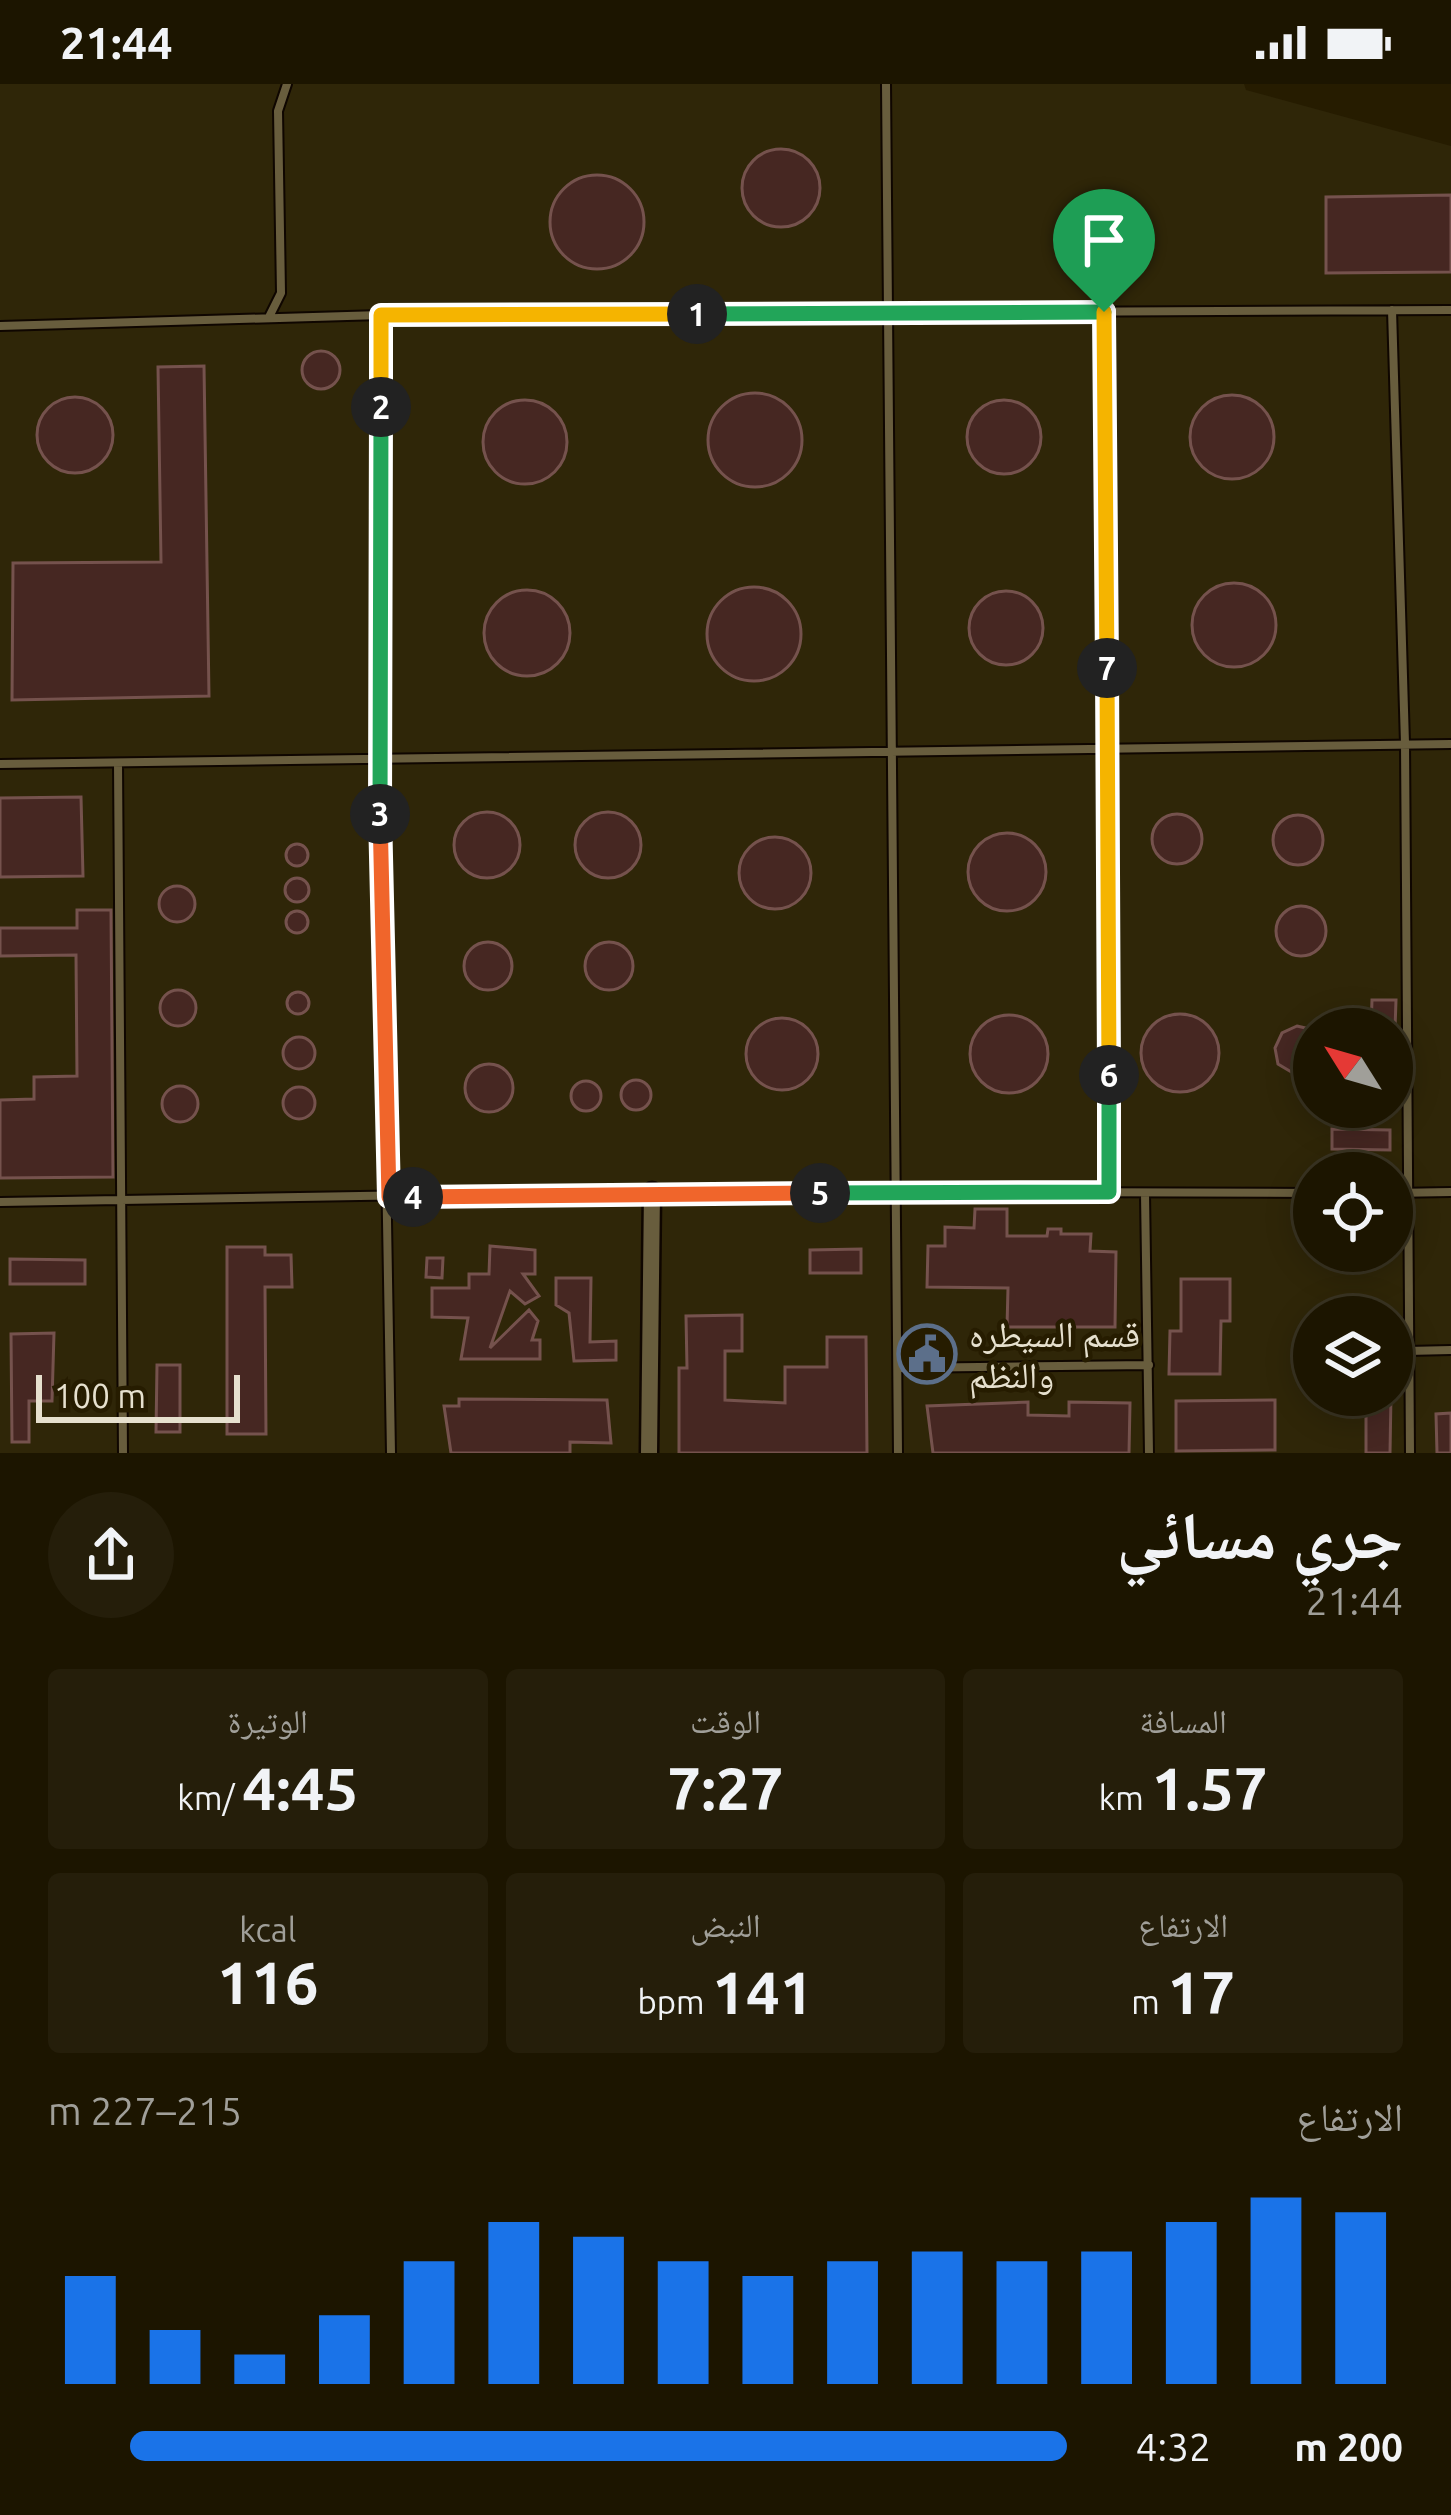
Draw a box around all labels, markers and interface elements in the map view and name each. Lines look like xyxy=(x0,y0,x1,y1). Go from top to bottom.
text: 21:44 xyxy=(60,17,173,68)
pin xyxy=(1053,189,1155,312)
icon: arrive xyxy=(1071,207,1137,273)
pin: 1 xyxy=(667,284,727,344)
text: 1 xyxy=(688,295,706,332)
pin: 2 xyxy=(351,377,411,437)
text: 2 xyxy=(372,388,390,425)
pin: 7 xyxy=(1077,638,1137,698)
text: 7 xyxy=(1098,649,1116,686)
pin: 3 xyxy=(350,784,410,844)
text: 3 xyxy=(371,795,389,832)
north arrow xyxy=(1293,1008,1413,1128)
map controls xyxy=(1293,1008,1413,1416)
pin: 6 xyxy=(1079,1045,1139,1105)
text: 6 xyxy=(1100,1056,1118,1093)
button: locate xyxy=(1293,1152,1413,1272)
pin: 5 xyxy=(790,1163,850,1223)
pin: 4 xyxy=(383,1167,443,1227)
text: 5 xyxy=(811,1174,829,1211)
text: 4 xyxy=(404,1178,422,1215)
button: layers xyxy=(1293,1296,1413,1416)
place label: قسم السيطره والنظم xyxy=(969,1313,1140,1399)
public building icon: قسم السيطره والنظم xyxy=(896,1323,958,1385)
scale bar xyxy=(36,1369,240,1422)
text: 100 m xyxy=(54,1377,146,1414)
button: share xyxy=(48,1492,174,1618)
text: جري مسائي xyxy=(1117,1497,1403,1571)
text: 21:44 xyxy=(1305,1579,1403,1622)
text: الوتيرة xyxy=(228,1702,308,1739)
text: الوقت xyxy=(690,1702,761,1739)
text: المسافة xyxy=(1139,1702,1227,1739)
text: 4:45 xyxy=(242,1754,358,1821)
text: 7:27 xyxy=(667,1754,784,1821)
text: 1.57 xyxy=(1151,1754,1268,1821)
text: /km xyxy=(177,1779,242,1816)
text: km xyxy=(1099,1779,1151,1816)
text: النبض xyxy=(690,1906,761,1943)
text: الارتفاع xyxy=(1138,1906,1228,1943)
text: kcal xyxy=(239,1911,296,1948)
text: 116 xyxy=(217,1948,319,2015)
text: 141 xyxy=(712,1958,814,2025)
text: 17 xyxy=(1167,1958,1235,2025)
text: bpm xyxy=(637,1983,712,2020)
text: m xyxy=(1131,1983,1167,2020)
text: 215–227 m xyxy=(48,2089,242,2132)
text: الارتفاع xyxy=(1297,2095,1403,2138)
text: 4:32 xyxy=(1135,2425,1211,2468)
text: 200 m xyxy=(1294,2425,1403,2468)

